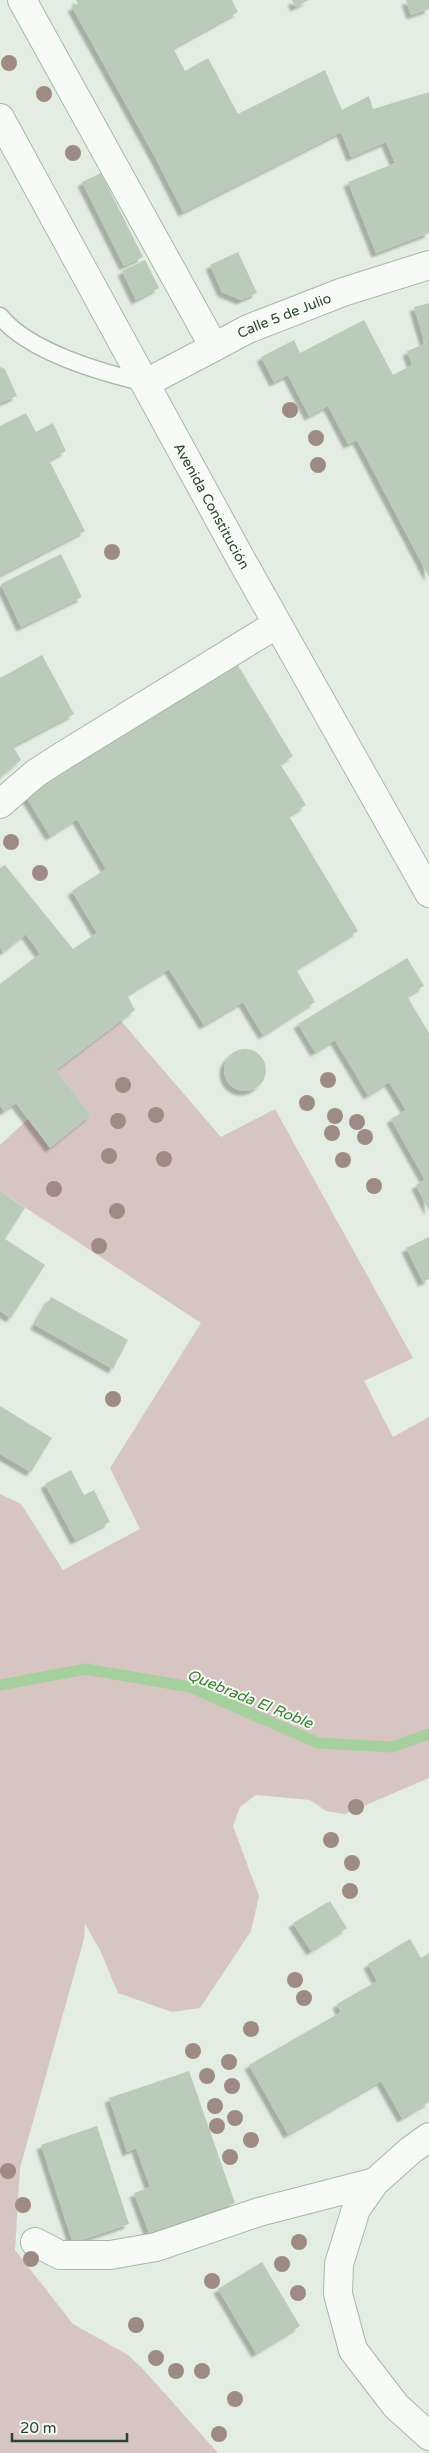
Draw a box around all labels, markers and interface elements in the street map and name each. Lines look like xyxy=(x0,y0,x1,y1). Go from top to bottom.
street label: Calle 5 de Julio xyxy=(234,289,334,342)
street label: Avenida Constitución xyxy=(170,440,253,572)
water label: Quebrada El Roble xyxy=(185,1666,317,1733)
scale bar xyxy=(12,2410,128,2442)
text: 20 m xyxy=(20,2419,57,2437)

